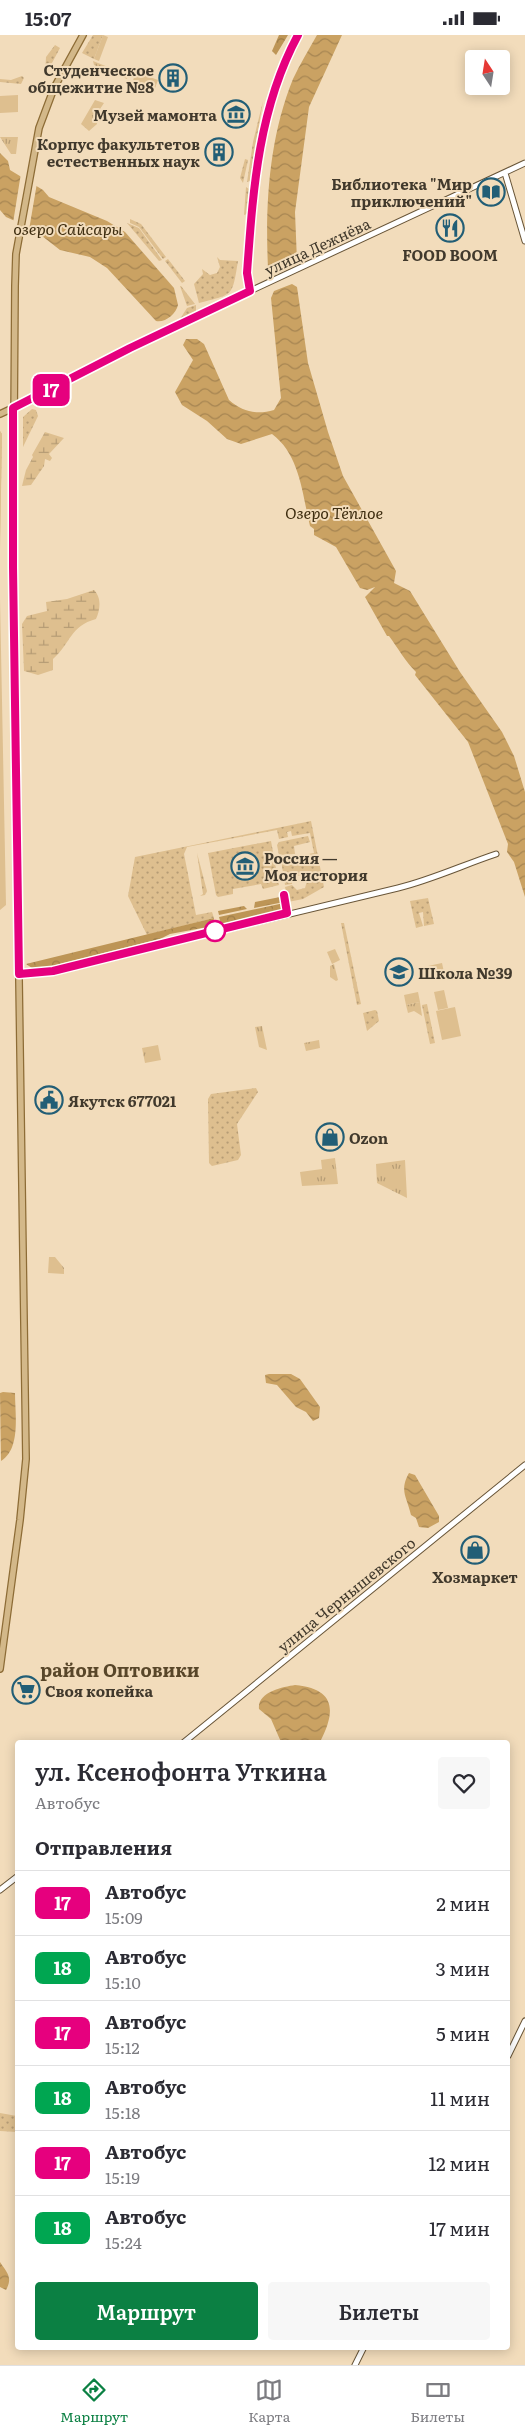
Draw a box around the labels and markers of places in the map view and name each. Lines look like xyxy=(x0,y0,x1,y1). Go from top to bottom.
place label: Студенческое общежитие №8 xyxy=(28,58,155,98)
building icon: Студенческое общежитие №8 xyxy=(158,63,188,93)
museum icon: Музей мамонта xyxy=(221,99,251,129)
place label: Музей мамонта xyxy=(93,103,217,126)
place label: Корпус факультетов естественных наук xyxy=(37,132,200,172)
building icon: Корпус факультетов естественных наук xyxy=(204,137,234,167)
place label: Библиотека "Мир приключений" xyxy=(331,172,472,212)
library icon: Библиотека "Мир приключений" xyxy=(476,177,506,207)
restaurant icon: FOOD BOOM xyxy=(435,213,465,243)
place label: FOOD BOOM xyxy=(402,243,498,266)
place label: Россия — Моя история xyxy=(264,846,368,886)
museum icon: Россия — Моя история xyxy=(230,851,260,881)
unlabelled marker xyxy=(204,920,226,942)
school or university icon: Школа №39 xyxy=(384,957,414,987)
place label: Школа №39 xyxy=(418,961,513,984)
public building icon: Якутск 677021 xyxy=(34,1085,64,1115)
place label: Якутск 677021 xyxy=(68,1089,176,1112)
shop icon: Ozon xyxy=(315,1122,345,1152)
place label: Ozon xyxy=(349,1126,389,1149)
shop icon: Хозмаркет xyxy=(460,1535,490,1565)
place label: Хозмаркет xyxy=(432,1565,518,1588)
supermarket icon: Своя копейка xyxy=(11,1675,41,1705)
place label: Своя копейка xyxy=(45,1679,153,1702)

